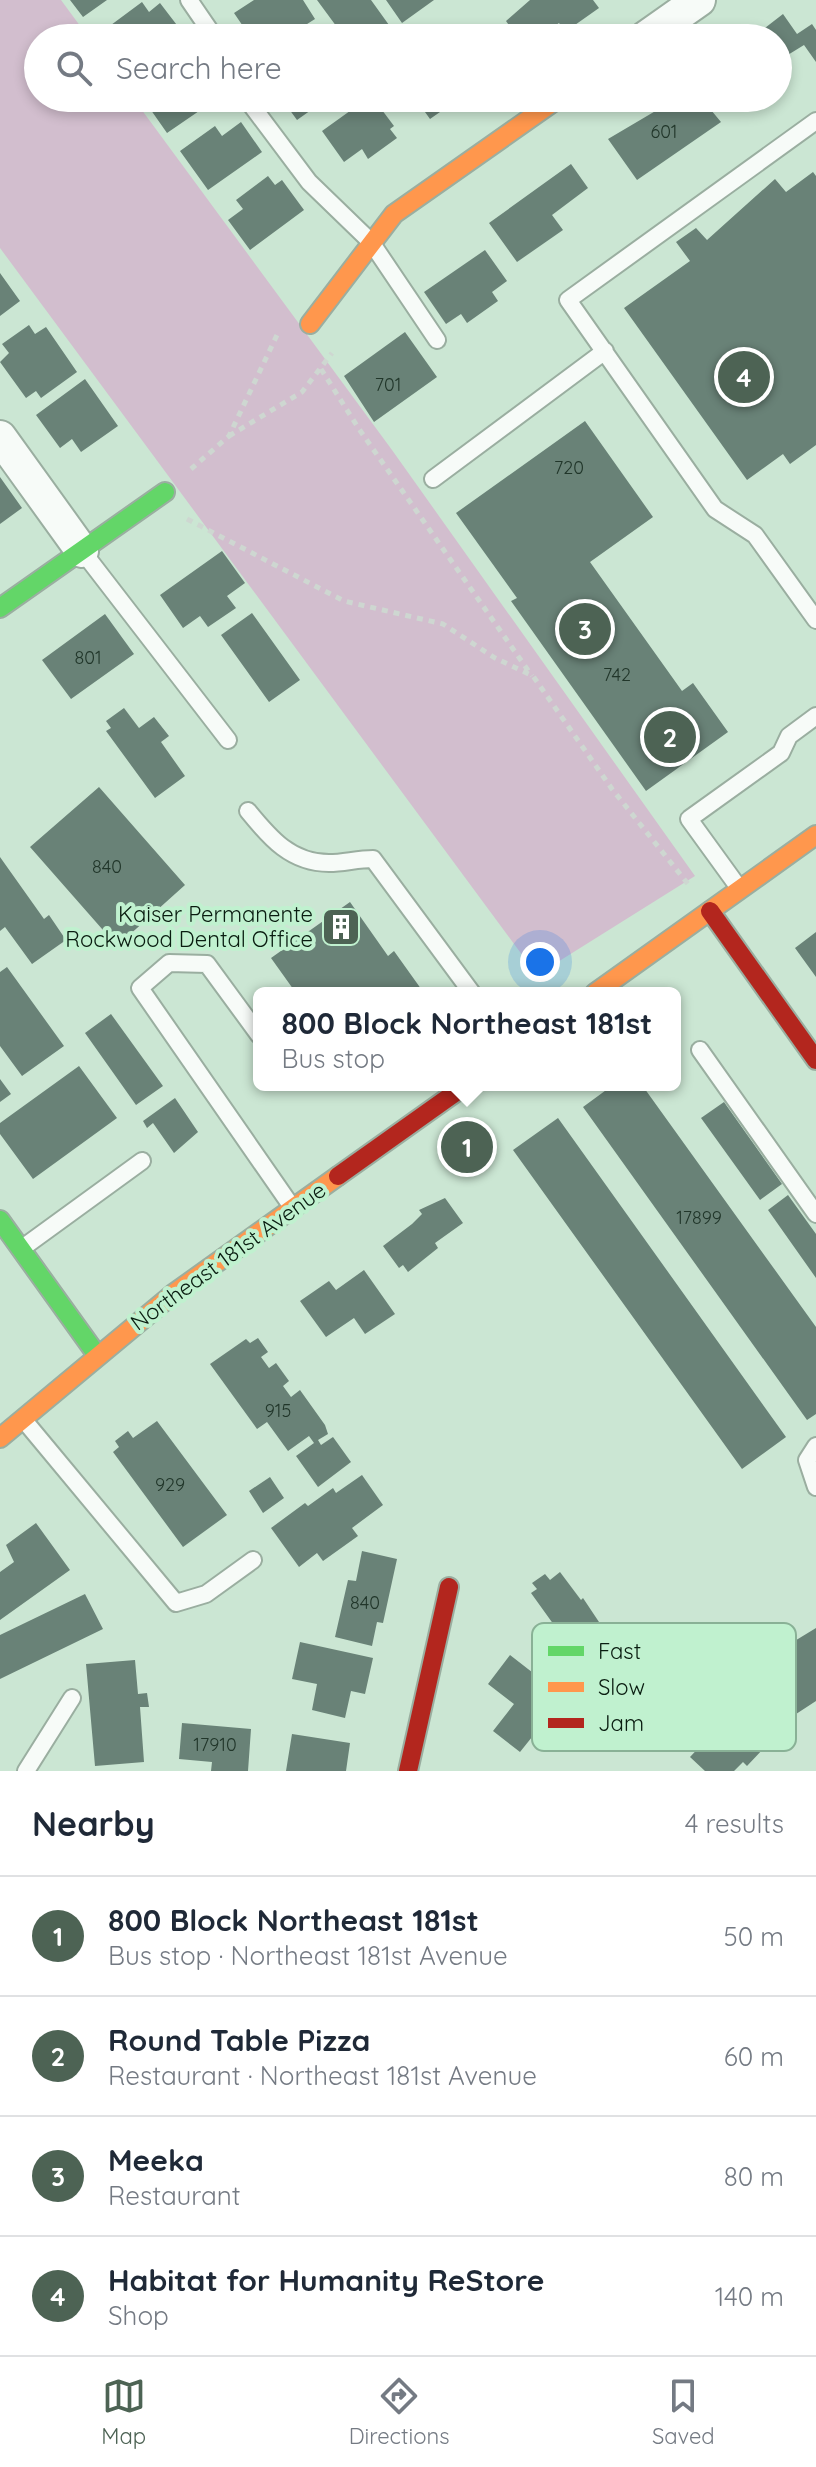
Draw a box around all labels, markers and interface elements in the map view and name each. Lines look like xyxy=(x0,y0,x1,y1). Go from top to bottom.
search box xyxy=(24,24,792,112)
icon: search xyxy=(52,46,96,90)
text: Search here xyxy=(116,49,282,87)
house number: 601 xyxy=(650,120,678,143)
pin: 4 xyxy=(718,347,770,407)
house number: 701 xyxy=(375,373,401,396)
house number: 720 xyxy=(554,456,584,479)
pin: 3 xyxy=(559,599,611,659)
house number: 801 xyxy=(74,646,102,669)
house number: 742 xyxy=(603,663,631,686)
pin: 2 xyxy=(644,707,696,767)
house number: 840 xyxy=(92,855,122,878)
place label: Kaiser Permanente Rockwood Dental Office xyxy=(65,900,313,953)
building icon: Kaiser Permanente Rockwood Dental Office xyxy=(320,906,362,948)
your location xyxy=(520,942,560,982)
popup xyxy=(253,987,681,1091)
text: 800 Block Northeast 181st xyxy=(282,1004,652,1042)
text: Bus stop xyxy=(282,1042,385,1075)
pin: 1 xyxy=(441,1117,493,1177)
street label: Northeast 181st Avenue xyxy=(125,1176,331,1336)
house number: 17899 xyxy=(676,1206,722,1229)
house number: 915 xyxy=(265,1399,291,1422)
house number: 929 xyxy=(155,1473,185,1496)
house number: 840 xyxy=(350,1591,380,1614)
legend xyxy=(532,1623,796,1751)
text: Fast xyxy=(598,1637,641,1665)
text: Slow xyxy=(598,1673,645,1701)
text: Jam xyxy=(598,1709,644,1737)
house number: 17910 xyxy=(193,1733,237,1756)
text: Nearby xyxy=(32,1802,155,1845)
text: 4 results xyxy=(685,1807,784,1840)
text: 800 Block Northeast 181st xyxy=(108,1901,479,1939)
text: 1 xyxy=(53,1920,63,1953)
text: 50 m xyxy=(724,1920,784,1953)
text: Bus stop · Northeast 181st Avenue xyxy=(108,1939,508,1972)
text: Round Table Pizza xyxy=(108,2021,370,2059)
text: 2 xyxy=(51,2040,65,2073)
text: 60 m xyxy=(724,2040,784,2073)
text: Restaurant · Northeast 181st Avenue xyxy=(108,2059,537,2092)
text: Meeka xyxy=(108,2141,204,2179)
text: 3 xyxy=(51,2160,65,2193)
text: 80 m xyxy=(724,2160,784,2193)
text: Restaurant xyxy=(108,2179,241,2212)
text: Habitat for Humanity ReStore xyxy=(108,2261,544,2299)
text: 4 xyxy=(50,2280,66,2313)
text: 140 m xyxy=(715,2280,784,2313)
text: Shop xyxy=(108,2299,169,2332)
tab: Map xyxy=(101,2374,146,2450)
tab: Directions xyxy=(349,2374,449,2450)
tab: Saved xyxy=(652,2374,715,2450)

